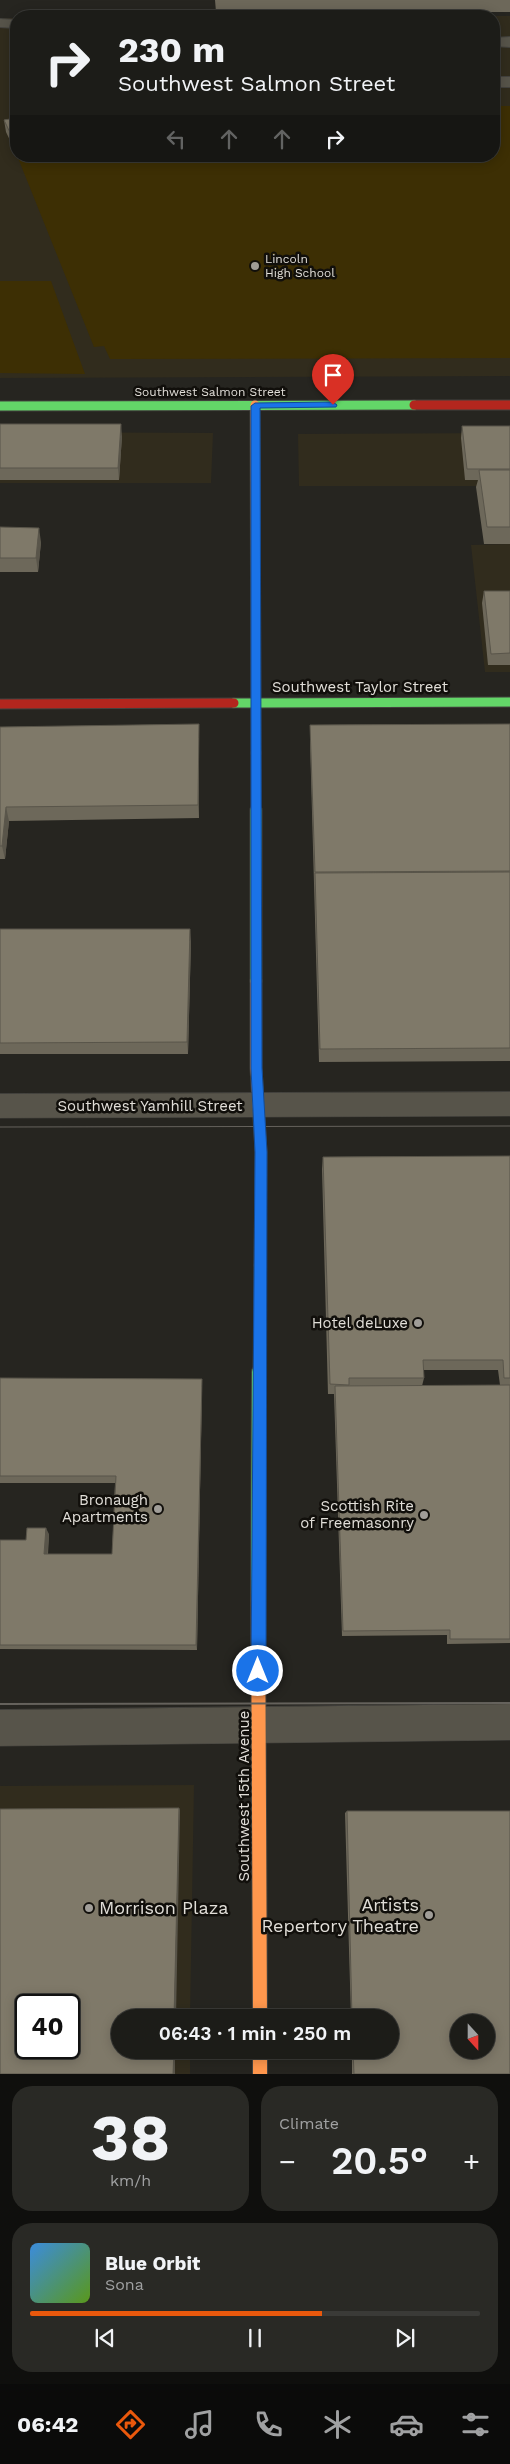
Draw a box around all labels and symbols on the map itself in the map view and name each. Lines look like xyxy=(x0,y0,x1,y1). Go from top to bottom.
place label: Lincoln High School xyxy=(265,252,335,280)
marker: Lincoln High School xyxy=(249,260,261,272)
pin xyxy=(312,354,354,405)
street label: Southwest Salmon Street xyxy=(134,385,286,399)
street label: Southwest Taylor Street xyxy=(272,678,449,696)
street label: Southwest Yamhill Street xyxy=(57,1097,243,1115)
place label: Hotel deLuxe xyxy=(312,1314,408,1332)
marker: Hotel deLuxe xyxy=(412,1317,424,1329)
place label: Bronaugh Apartments xyxy=(62,1491,148,1526)
place label: Scottish Rite of Freemasonry xyxy=(300,1497,414,1532)
marker: Bronaugh Apartments xyxy=(152,1503,164,1515)
marker: Scottish Rite of Freemasonry xyxy=(418,1509,430,1521)
position arrow xyxy=(231,1644,283,1696)
street label: Southwest 15th Avenue xyxy=(235,1710,253,1882)
place label: Artists Repertory Theatre xyxy=(261,1894,419,1936)
place label: Morrison Plaza xyxy=(99,1897,229,1918)
marker: Morrison Plaza xyxy=(83,1902,95,1914)
marker: Artists Repertory Theatre xyxy=(423,1909,435,1921)
speed limit sign: 40 xyxy=(15,1994,80,2059)
north arrow xyxy=(450,2014,495,2059)

